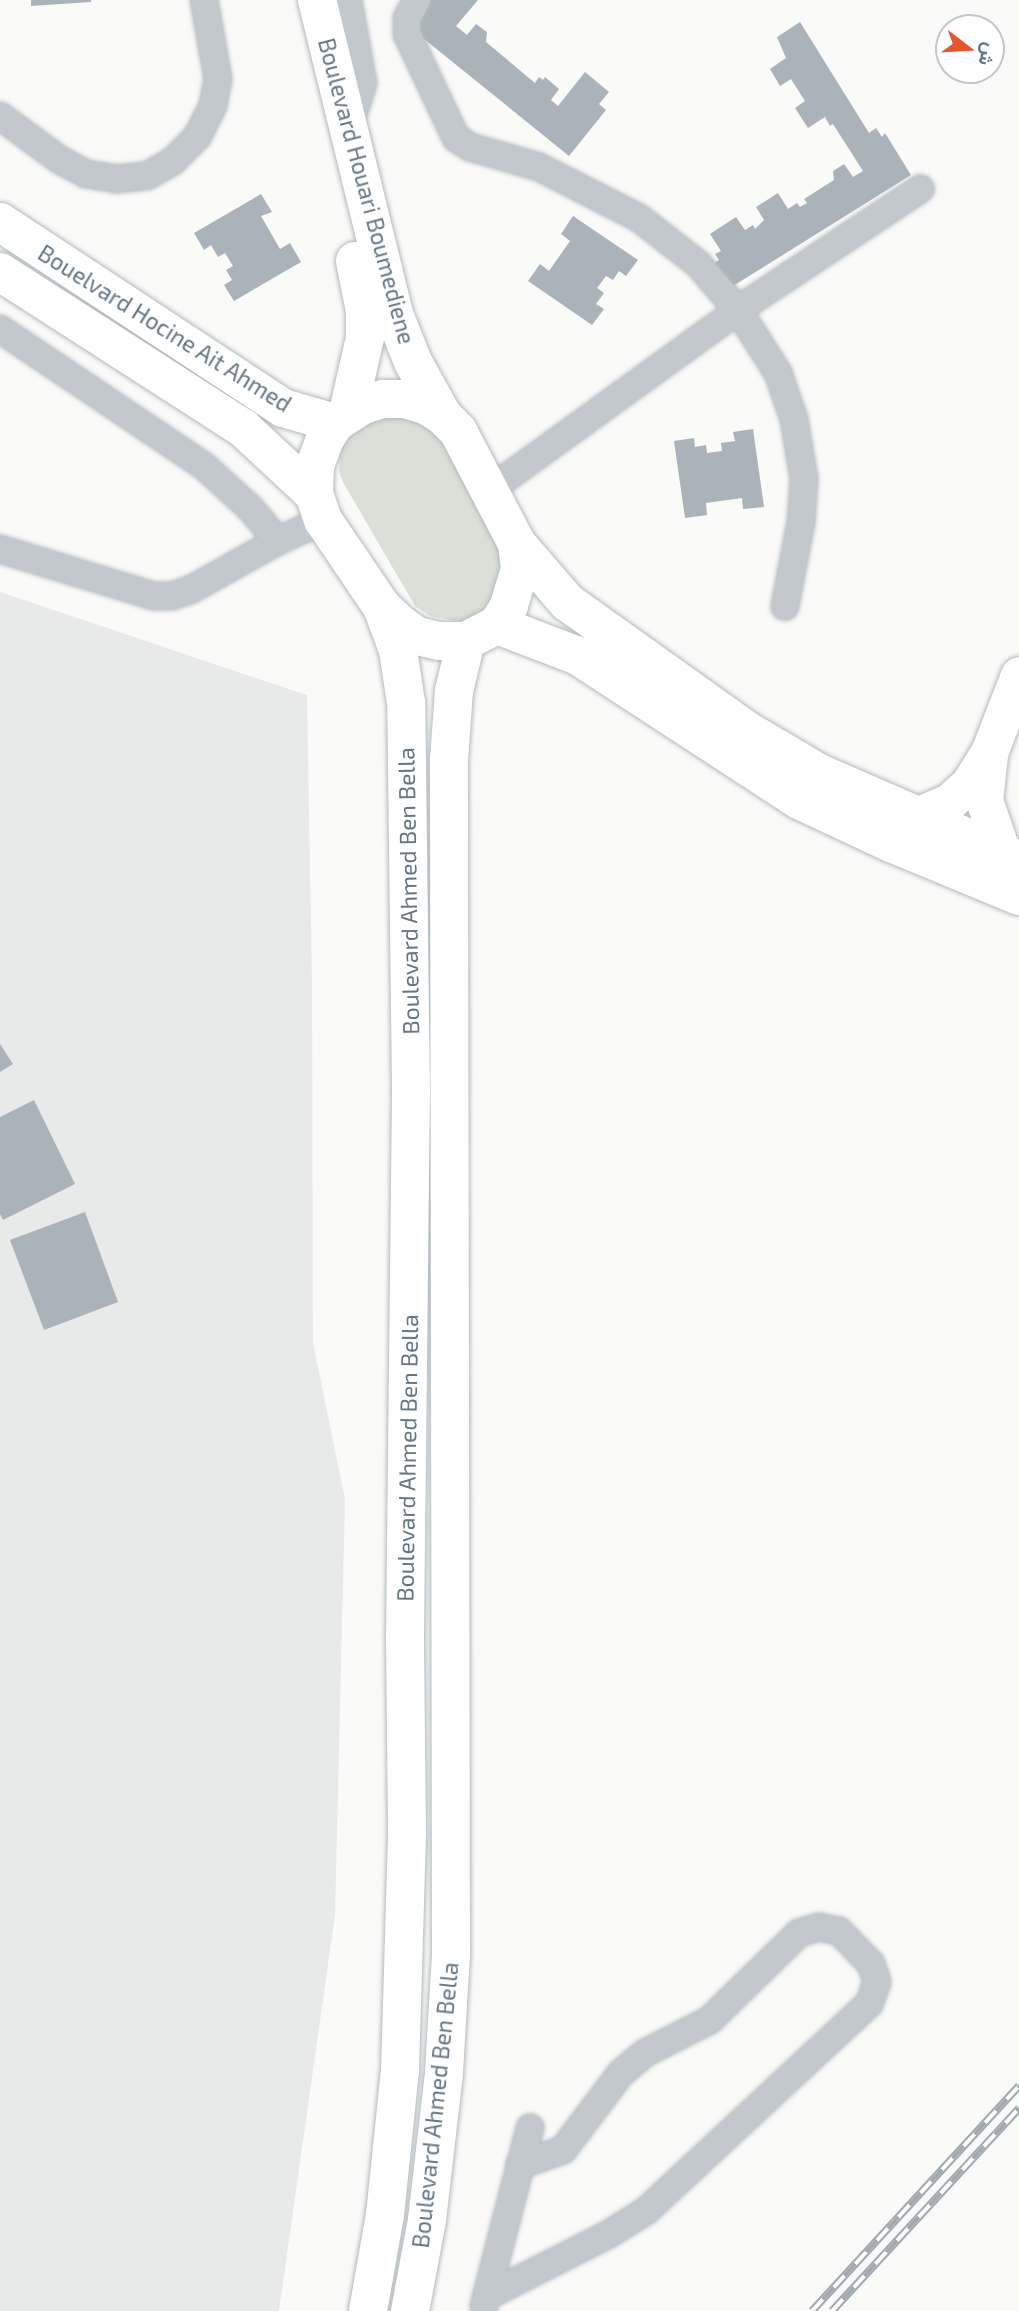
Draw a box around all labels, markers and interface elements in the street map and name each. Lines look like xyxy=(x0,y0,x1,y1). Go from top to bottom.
north arrow xyxy=(935,14,1005,84)
street label: Boulevard Houari Boumediene xyxy=(313,35,421,347)
text: ش xyxy=(974,40,1003,69)
street label: Bouelvard Hocine Ait Ahmed xyxy=(33,238,297,418)
street label: Boulevard Ahmed Ben Bella xyxy=(392,747,424,1035)
street label: Boulevard Ahmed Ben Bella xyxy=(391,1314,423,1602)
street label: Boulevard Ahmed Ben Bella xyxy=(406,1960,464,2250)

